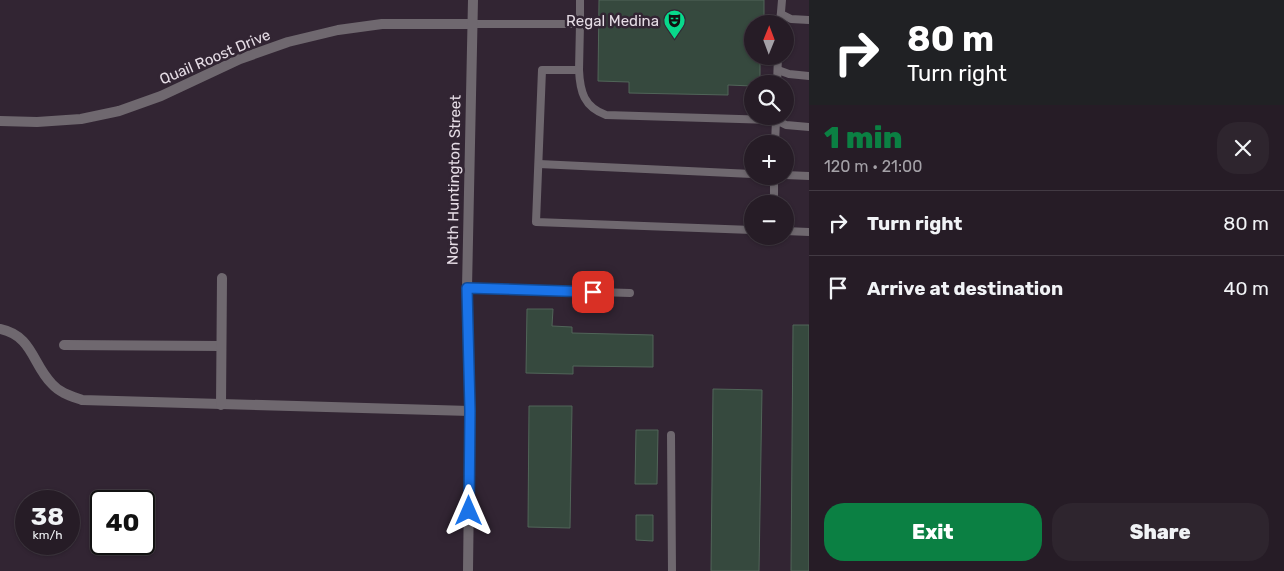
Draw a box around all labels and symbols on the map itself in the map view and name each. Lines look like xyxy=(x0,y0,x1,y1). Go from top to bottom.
theatre icon: Regal Medina xyxy=(663,9,687,40)
place label: Regal Medina xyxy=(566,12,659,30)
north arrow xyxy=(744,15,794,65)
street label: Quail Roost Drive xyxy=(157,26,273,88)
street label: North Huntington Street xyxy=(444,95,464,265)
pin xyxy=(572,271,614,313)
position arrow xyxy=(442,484,494,536)
speed limit sign: 40 xyxy=(90,490,155,555)

